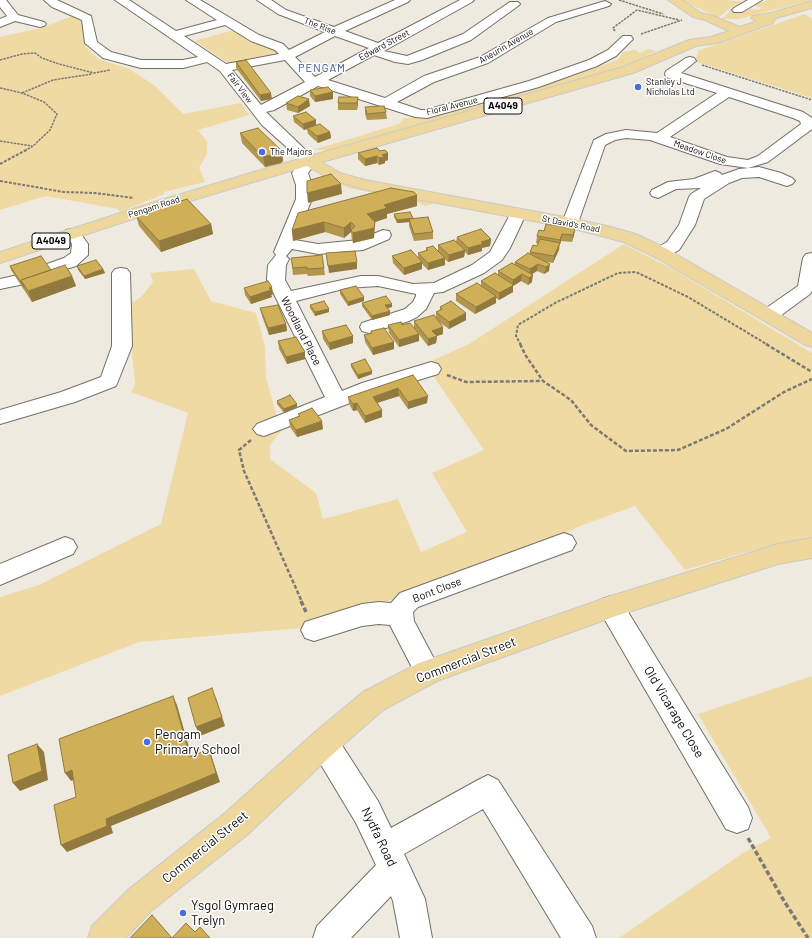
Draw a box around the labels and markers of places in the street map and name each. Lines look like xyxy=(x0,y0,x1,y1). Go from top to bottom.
place label: Stanley J Nicholas Ltd xyxy=(646,77,695,98)
marker: Stanley J Nicholas Ltd xyxy=(633,82,643,92)
marker: The Majors xyxy=(257,147,267,157)
place label: The Majors xyxy=(270,147,312,157)
place label: Pengam Primary School xyxy=(155,727,240,758)
marker: Pengam Primary School xyxy=(142,737,152,747)
place label: Ysgol Gymraeg Trelyn xyxy=(191,898,274,929)
marker: Ysgol Gymraeg Trelyn xyxy=(178,908,188,918)

